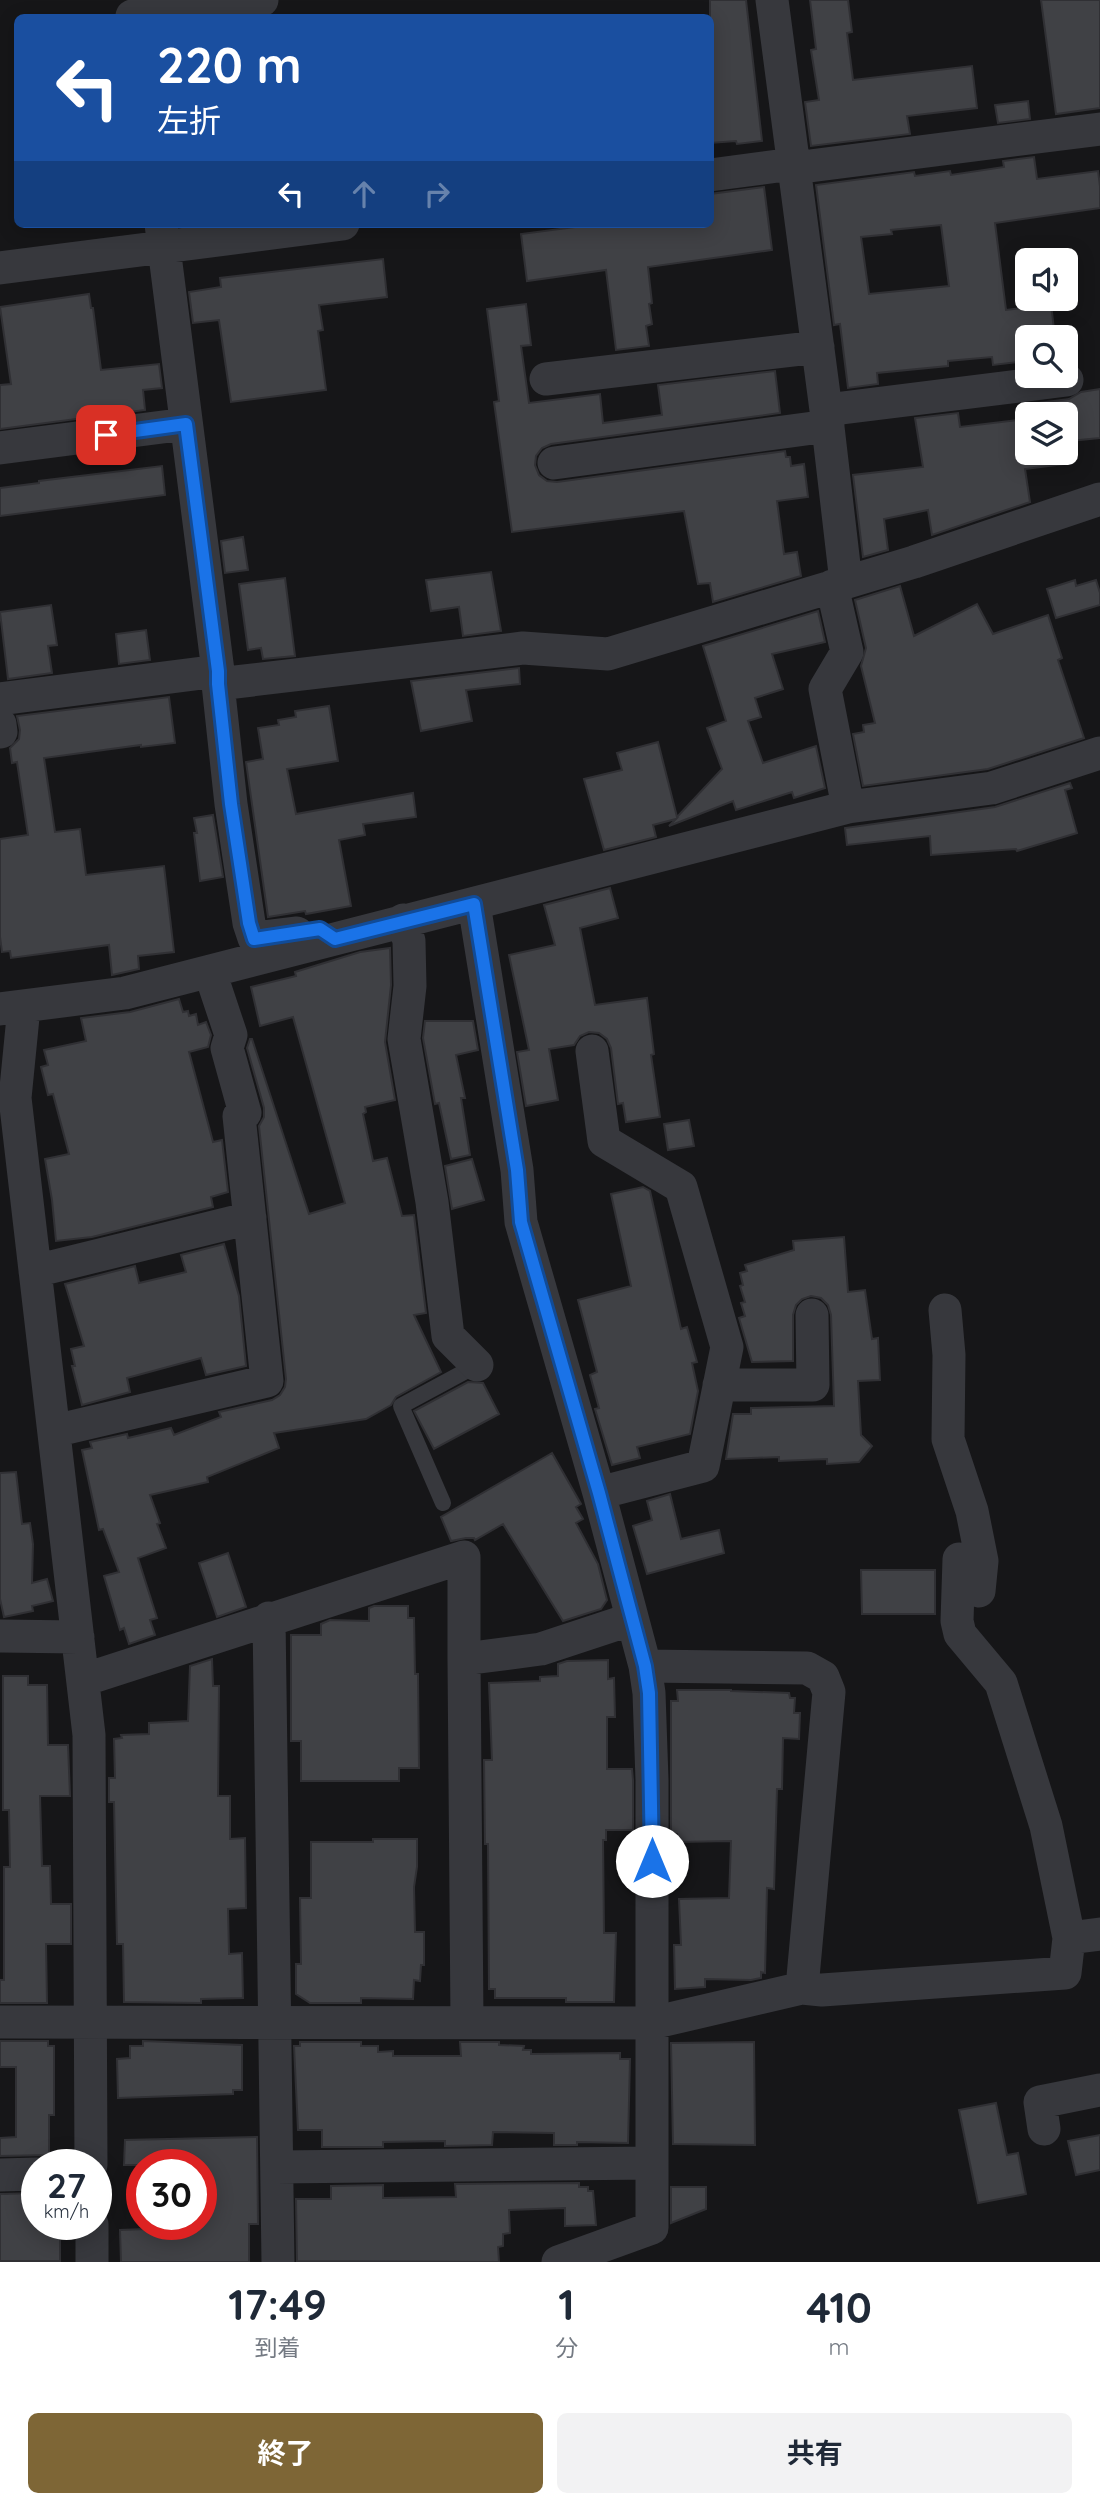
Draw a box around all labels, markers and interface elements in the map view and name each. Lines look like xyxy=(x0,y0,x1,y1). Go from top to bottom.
text: 220 m xyxy=(157,34,302,95)
icon: left xyxy=(42,42,133,133)
text: 左折 xyxy=(157,100,221,140)
icon: left xyxy=(272,175,310,213)
icon: ahead xyxy=(345,175,383,213)
icon: right xyxy=(418,175,456,213)
map controls xyxy=(1015,248,1078,465)
button: sound xyxy=(1015,248,1078,311)
button: search xyxy=(1015,325,1078,388)
button: layers xyxy=(1015,402,1078,465)
pin xyxy=(76,405,136,465)
icon: arrive xyxy=(87,416,125,454)
position arrow xyxy=(615,1824,689,1898)
speed limit sign: 30 xyxy=(126,2149,217,2240)
text: 27 xyxy=(47,2163,86,2207)
text: km/h xyxy=(44,2200,89,2223)
text: 17:49 xyxy=(228,2278,327,2331)
text: 1 xyxy=(558,2278,575,2331)
text: 410 xyxy=(806,2281,872,2334)
text: m xyxy=(828,2332,849,2361)
text: 到着 xyxy=(254,2333,300,2362)
text: 分 xyxy=(555,2333,578,2362)
button: 終了 xyxy=(28,2413,543,2493)
button: 共有 xyxy=(557,2413,1072,2493)

